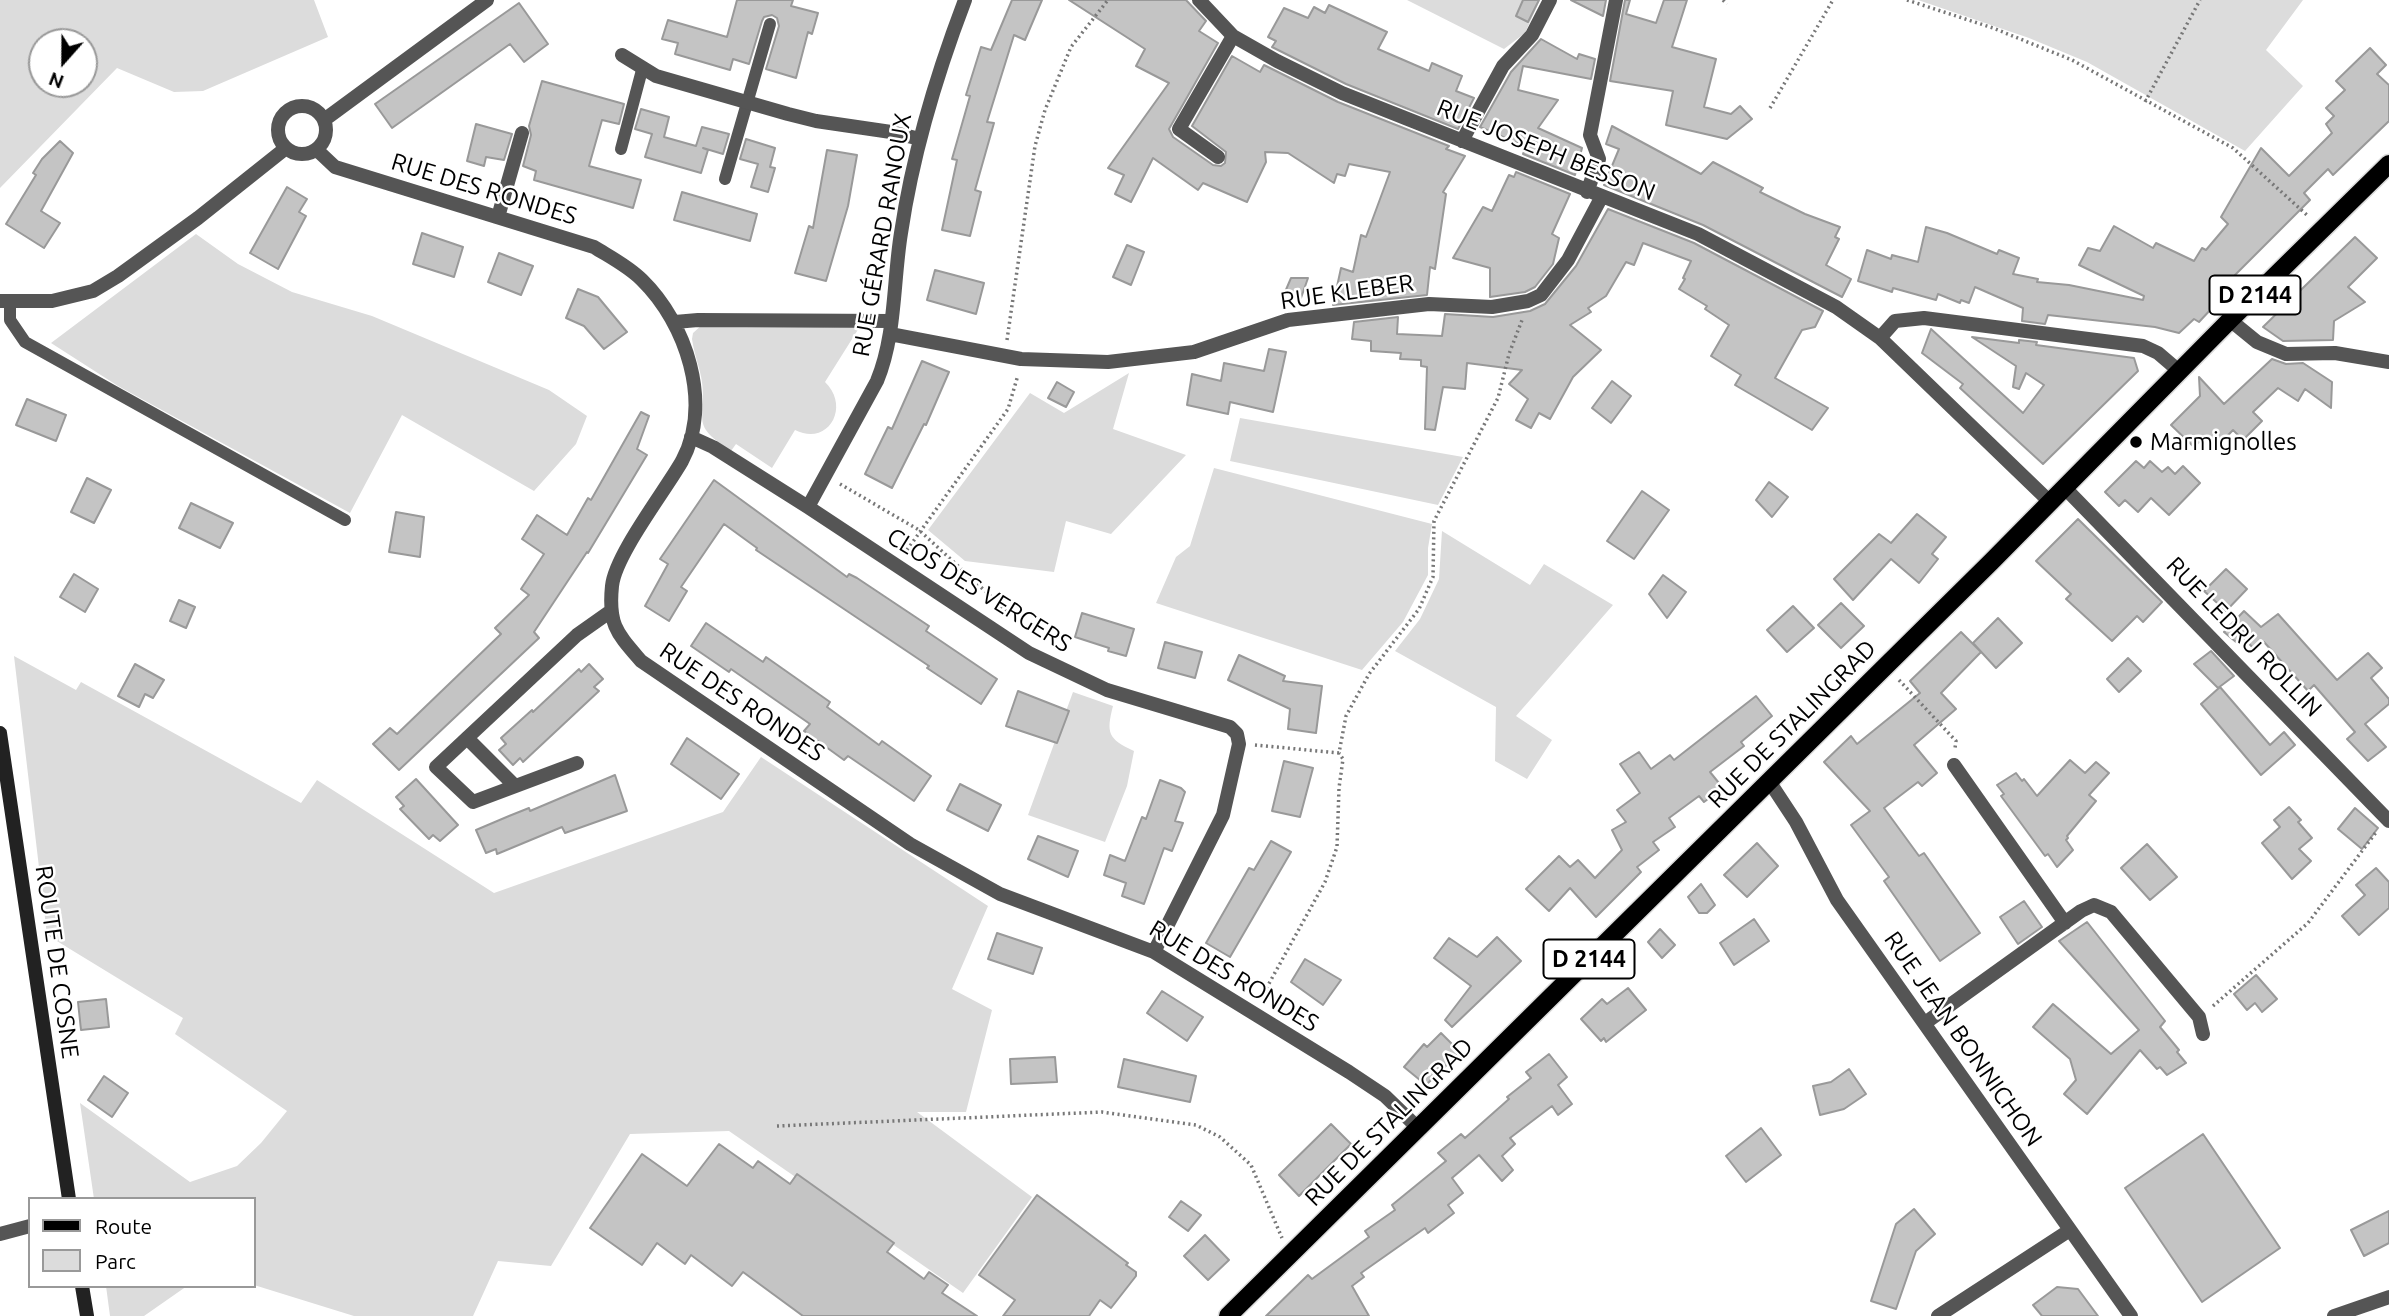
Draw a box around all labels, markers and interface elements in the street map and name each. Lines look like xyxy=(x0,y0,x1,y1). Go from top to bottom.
north arrow xyxy=(28,28,98,98)
text: N xyxy=(46,68,67,94)
street label: RUE JOSEPH BESSON xyxy=(1433,93,1659,207)
street label: RUE GÉRARD RANOUX xyxy=(846,111,918,359)
street label: RUE DES RONDES xyxy=(388,147,580,231)
street label: RUE KLEBER xyxy=(1279,268,1415,316)
road number: D 2144 xyxy=(2210,276,2300,314)
place label: Marmignolles xyxy=(2150,428,2297,456)
marker: Marmignolles xyxy=(2128,434,2144,450)
street label: CLOS DES VERGERS xyxy=(882,522,1076,658)
street label: RUE LEDRU ROLLIN xyxy=(2160,551,2328,723)
street label: RUE DE STALINGRAD xyxy=(1702,634,1882,814)
street label: RUE DES RONDES xyxy=(654,636,830,768)
street label: ROUTE DE COSNE xyxy=(29,864,85,1060)
street label: RUE DES RONDES xyxy=(1144,914,1324,1038)
street label: RUE JEAN BONNICHON xyxy=(1878,926,2048,1152)
road number: D 2144 xyxy=(1544,940,1634,978)
street label: RUE DE STALINGRAD xyxy=(1299,1032,1479,1212)
legend xyxy=(28,1197,256,1288)
text: Route xyxy=(95,1214,152,1238)
text: Parc xyxy=(95,1249,136,1273)

